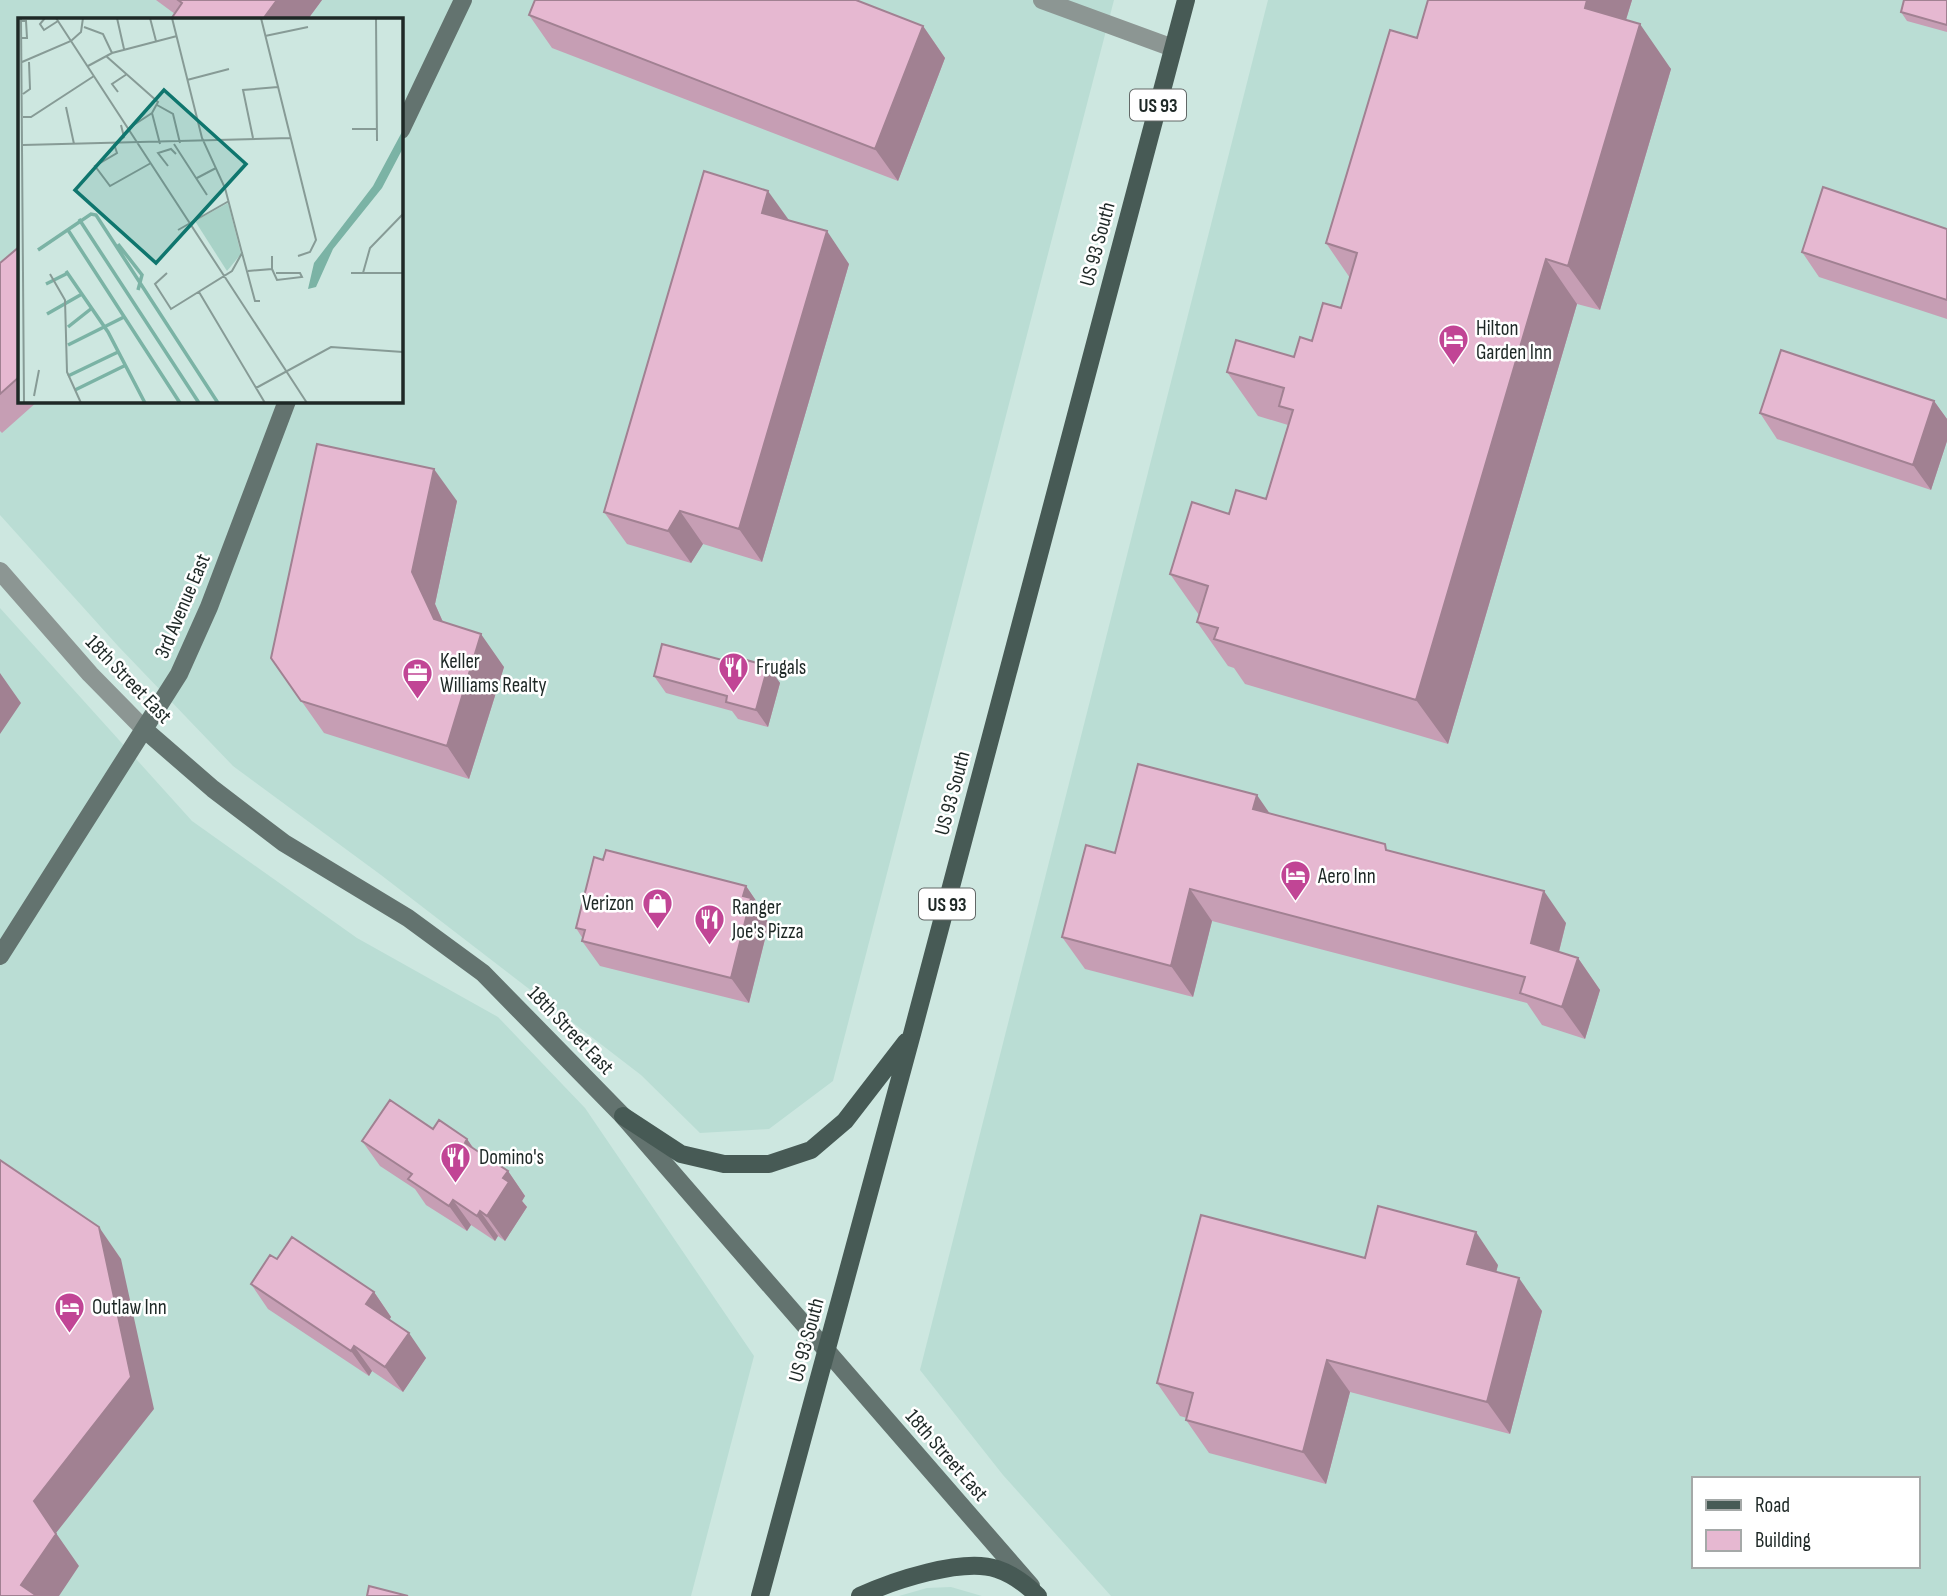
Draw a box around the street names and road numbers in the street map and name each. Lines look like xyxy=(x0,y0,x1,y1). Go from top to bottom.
road number: US 93 xyxy=(1130,90,1186,120)
street label: US 93 South xyxy=(1074,199,1121,289)
street label: 3rd Avenue East xyxy=(149,550,216,662)
street label: 18th Street East xyxy=(80,630,177,729)
street label: US 93 South xyxy=(929,748,976,838)
road number: US 93 xyxy=(919,888,975,920)
street label: 18th Street East xyxy=(522,981,619,1080)
street label: US 93 South xyxy=(783,1295,830,1385)
street label: 18th Street East xyxy=(900,1404,993,1506)

